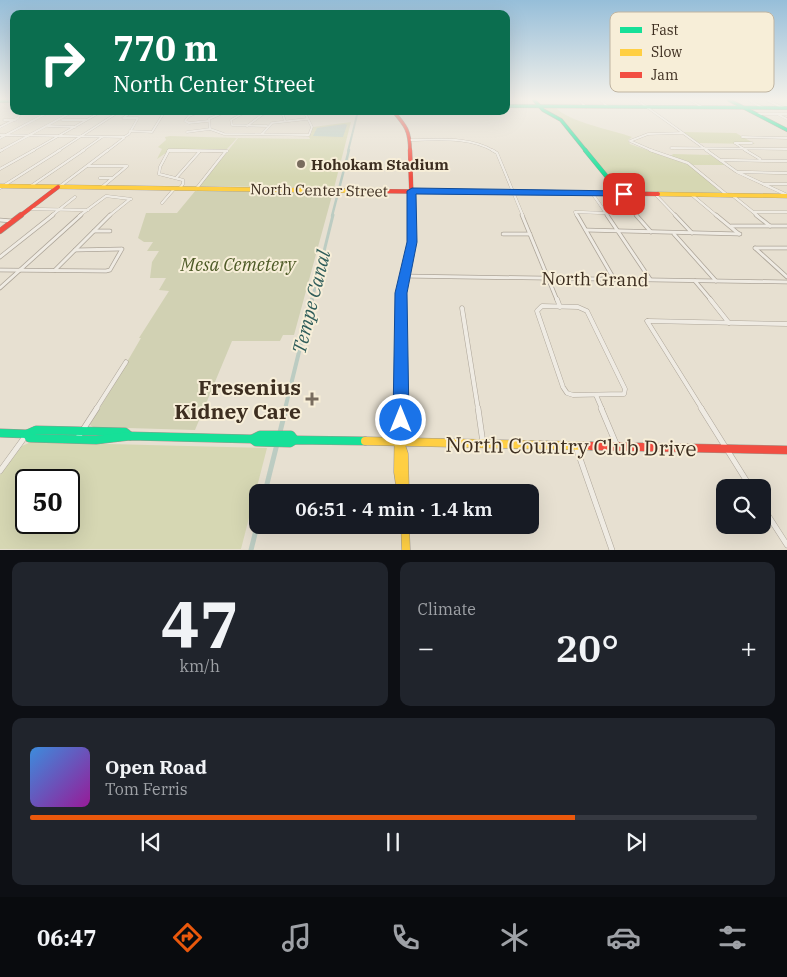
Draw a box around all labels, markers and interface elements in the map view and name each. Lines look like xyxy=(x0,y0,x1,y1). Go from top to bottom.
legend xyxy=(610,12,774,92)
text: Fast xyxy=(651,21,679,39)
text: 770 m xyxy=(113,25,218,71)
icon: right xyxy=(30,30,95,95)
text: Slow xyxy=(651,43,682,61)
text: Jam xyxy=(651,66,678,84)
text: North Center Street xyxy=(113,69,315,98)
place label: Hohokam Stadium xyxy=(311,155,449,174)
marker: Hohokam Stadium xyxy=(295,158,307,170)
pin xyxy=(603,173,645,215)
street label: North Center Street xyxy=(250,179,388,201)
icon: arrive xyxy=(610,180,638,208)
water label: Tempe Canal xyxy=(287,247,336,356)
park label: Mesa Cemetery xyxy=(179,253,297,276)
street label: North Grand xyxy=(541,267,649,291)
place label: Fresenius Kidney Care xyxy=(174,373,301,425)
marker: Fresenius Kidney Care xyxy=(305,392,319,406)
position arrow xyxy=(374,393,426,445)
street label: North Country Club Drive xyxy=(445,430,697,462)
speed limit sign: 50 xyxy=(15,469,80,534)
map controls xyxy=(716,479,771,534)
button: search xyxy=(716,479,771,534)
text: 06:51 · 4 min · 1.4 km xyxy=(295,497,493,521)
text: 47 xyxy=(161,581,239,666)
text: Climate xyxy=(418,599,476,619)
text: 20° xyxy=(556,623,619,672)
text: − xyxy=(418,629,434,666)
text: + xyxy=(740,629,757,666)
text: km/h xyxy=(180,656,220,676)
text: Open Road xyxy=(105,755,207,779)
text: Tom Ferris xyxy=(105,779,188,799)
icon: previous xyxy=(137,828,165,856)
icon: pause xyxy=(379,828,407,856)
icon: next xyxy=(622,828,650,856)
icon: directions xyxy=(170,920,205,955)
icon: music xyxy=(279,920,314,955)
icon: phone xyxy=(388,920,423,955)
icon: climate xyxy=(497,920,532,955)
icon: car xyxy=(606,920,641,955)
icon: filters xyxy=(715,920,750,955)
text: 06:47 xyxy=(37,923,96,952)

